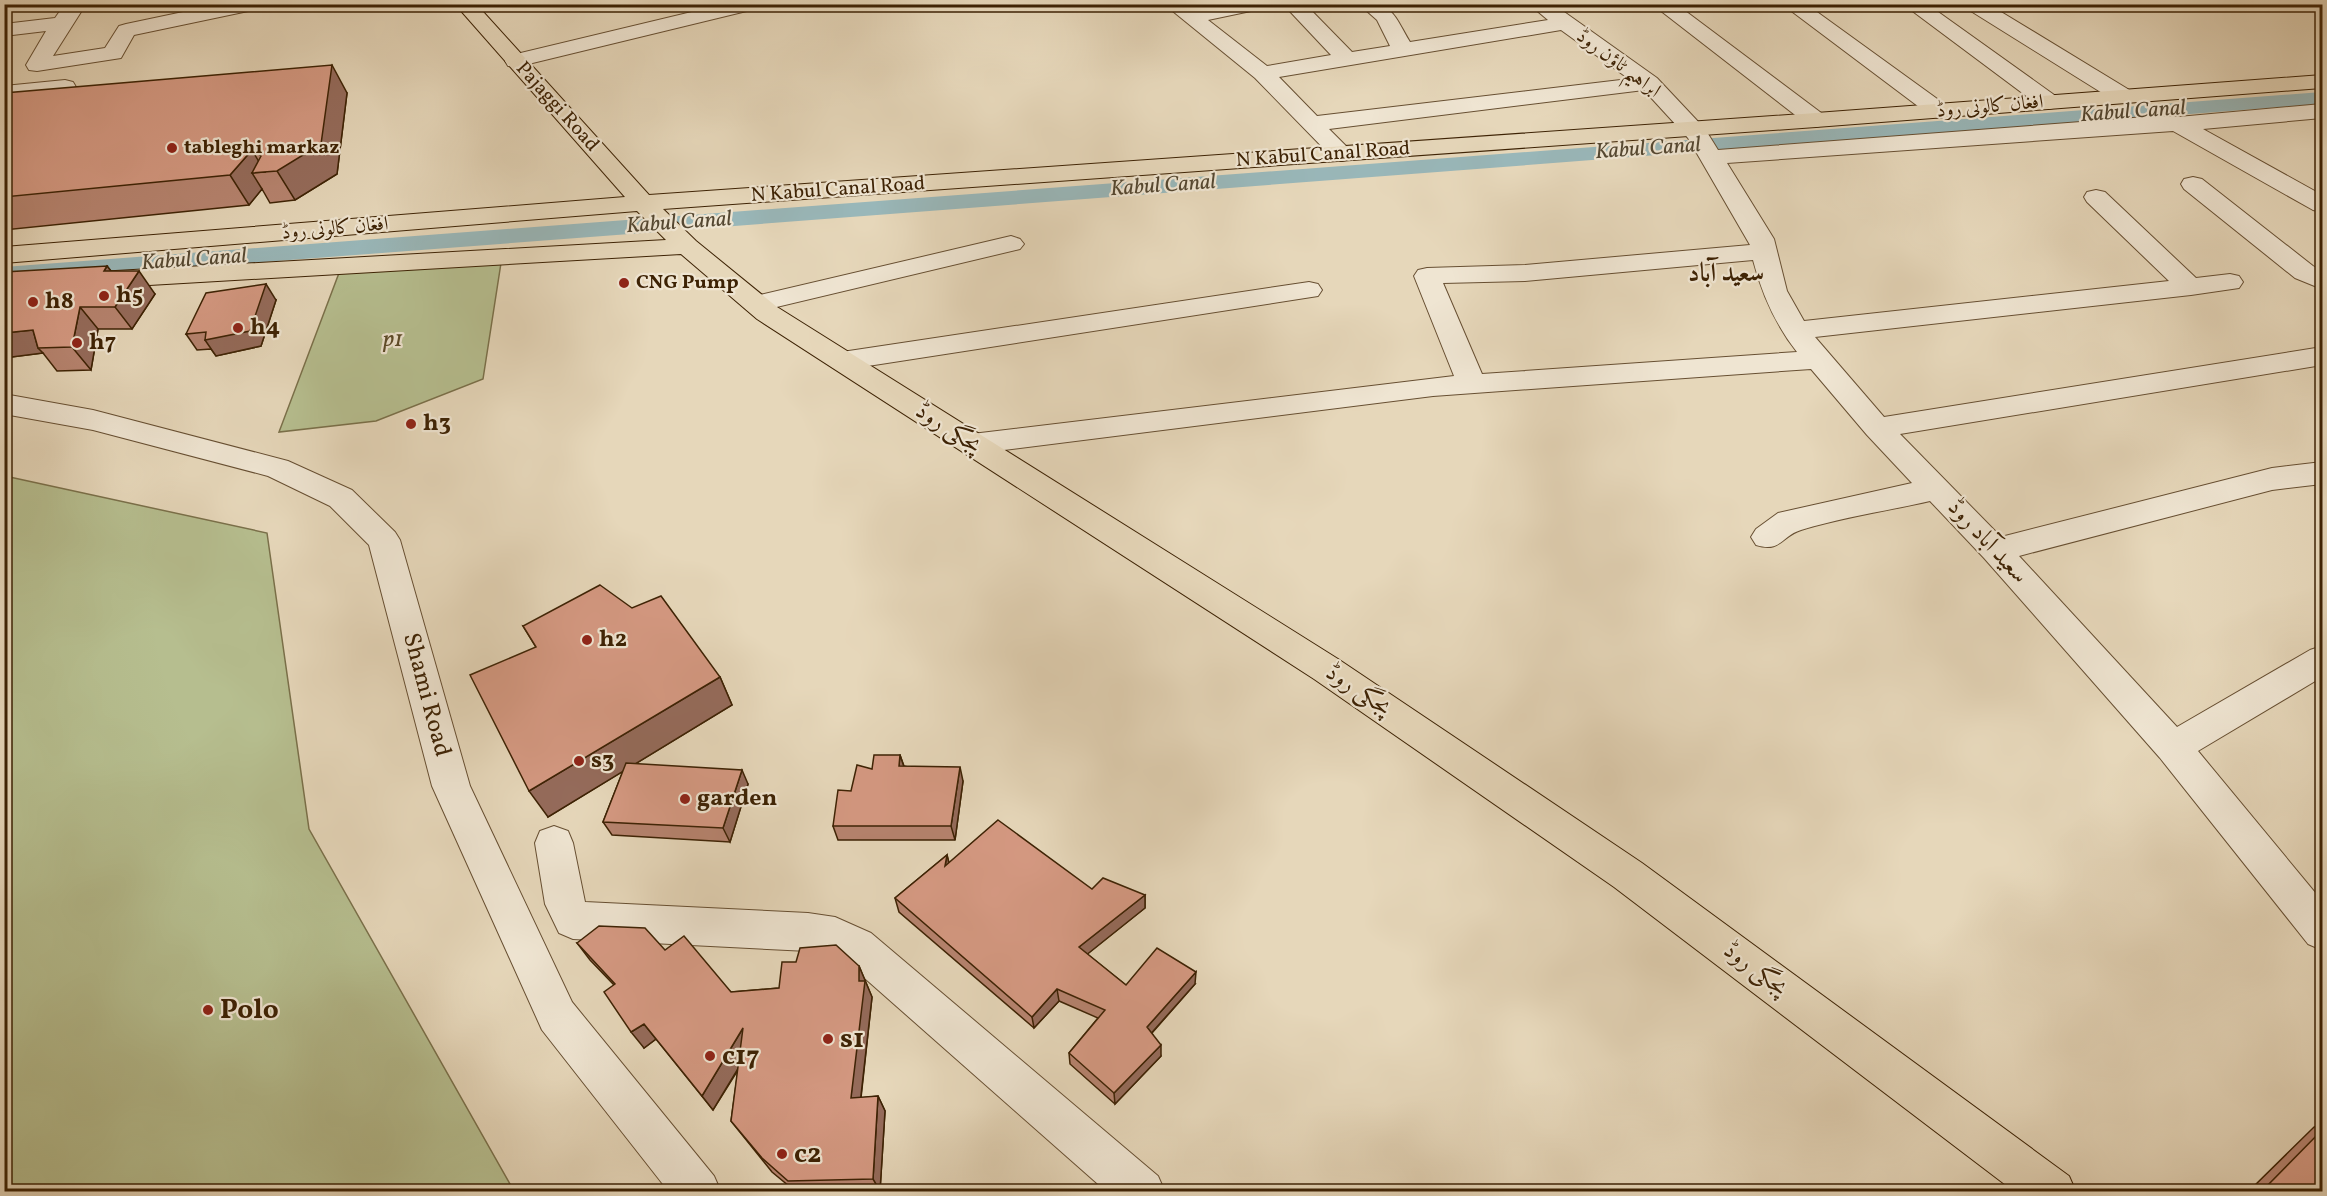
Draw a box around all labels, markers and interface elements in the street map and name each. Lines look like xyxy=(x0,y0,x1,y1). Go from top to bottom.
street label: ابراہیم ٹاؤن روڈ xyxy=(1568,23,1666,108)
street label: Pajaggi Road xyxy=(509,56,605,158)
street label: افغان کالونی روڈ xyxy=(1935,88,2045,126)
water label: Kabul Canal xyxy=(2079,93,2187,131)
water label: Kabul Canal xyxy=(1594,130,1702,168)
place label: tableghi markaz xyxy=(184,134,339,162)
street label: N Kabul Canal Road xyxy=(1235,135,1411,175)
marker: tableghi markaz xyxy=(165,141,179,155)
water label: Kabul Canal xyxy=(1109,167,1217,205)
street label: N Kabul Canal Road xyxy=(750,170,926,210)
water label: Kabul Canal xyxy=(625,204,733,242)
street label: افغان کالونی روڈ xyxy=(280,210,390,248)
water label: Kabul Canal xyxy=(140,241,248,279)
district label: سعید آباد xyxy=(1688,256,1764,292)
place label: CNG Pump xyxy=(636,269,739,297)
marker: CNG Pump xyxy=(617,276,631,290)
place label: h5 xyxy=(116,279,143,313)
place label: h8 xyxy=(45,285,74,319)
marker: h5 xyxy=(97,289,111,303)
marker: h8 xyxy=(26,295,40,309)
place label: h4 xyxy=(250,311,280,345)
marker: h4 xyxy=(231,321,245,335)
park label: p1 xyxy=(383,323,403,357)
place label: h7 xyxy=(89,326,116,360)
marker: h7 xyxy=(70,336,84,350)
street label: پجگی روڈ xyxy=(908,395,988,463)
place label: h3 xyxy=(423,407,451,441)
marker: h3 xyxy=(404,417,418,431)
street label: سعید آباد روڈ xyxy=(1939,492,2035,592)
place label: h2 xyxy=(599,623,627,657)
street label: Shami Road xyxy=(393,629,459,761)
marker: h2 xyxy=(580,633,594,647)
street label: پجگی روڈ xyxy=(1318,656,1398,726)
place label: s3 xyxy=(591,744,614,778)
marker: s3 xyxy=(572,754,586,768)
place label: garden xyxy=(697,782,778,816)
marker: garden xyxy=(678,792,692,806)
street label: پجگی روڈ xyxy=(1716,934,1794,1006)
place label: Polo xyxy=(220,991,279,1030)
marker: Polo xyxy=(201,1003,215,1017)
place label: s1 xyxy=(840,1020,864,1059)
marker: s1 xyxy=(821,1032,835,1046)
place label: c17 xyxy=(722,1037,760,1076)
marker: c17 xyxy=(703,1049,717,1063)
place label: c2 xyxy=(794,1135,822,1174)
marker: c2 xyxy=(775,1147,789,1161)

